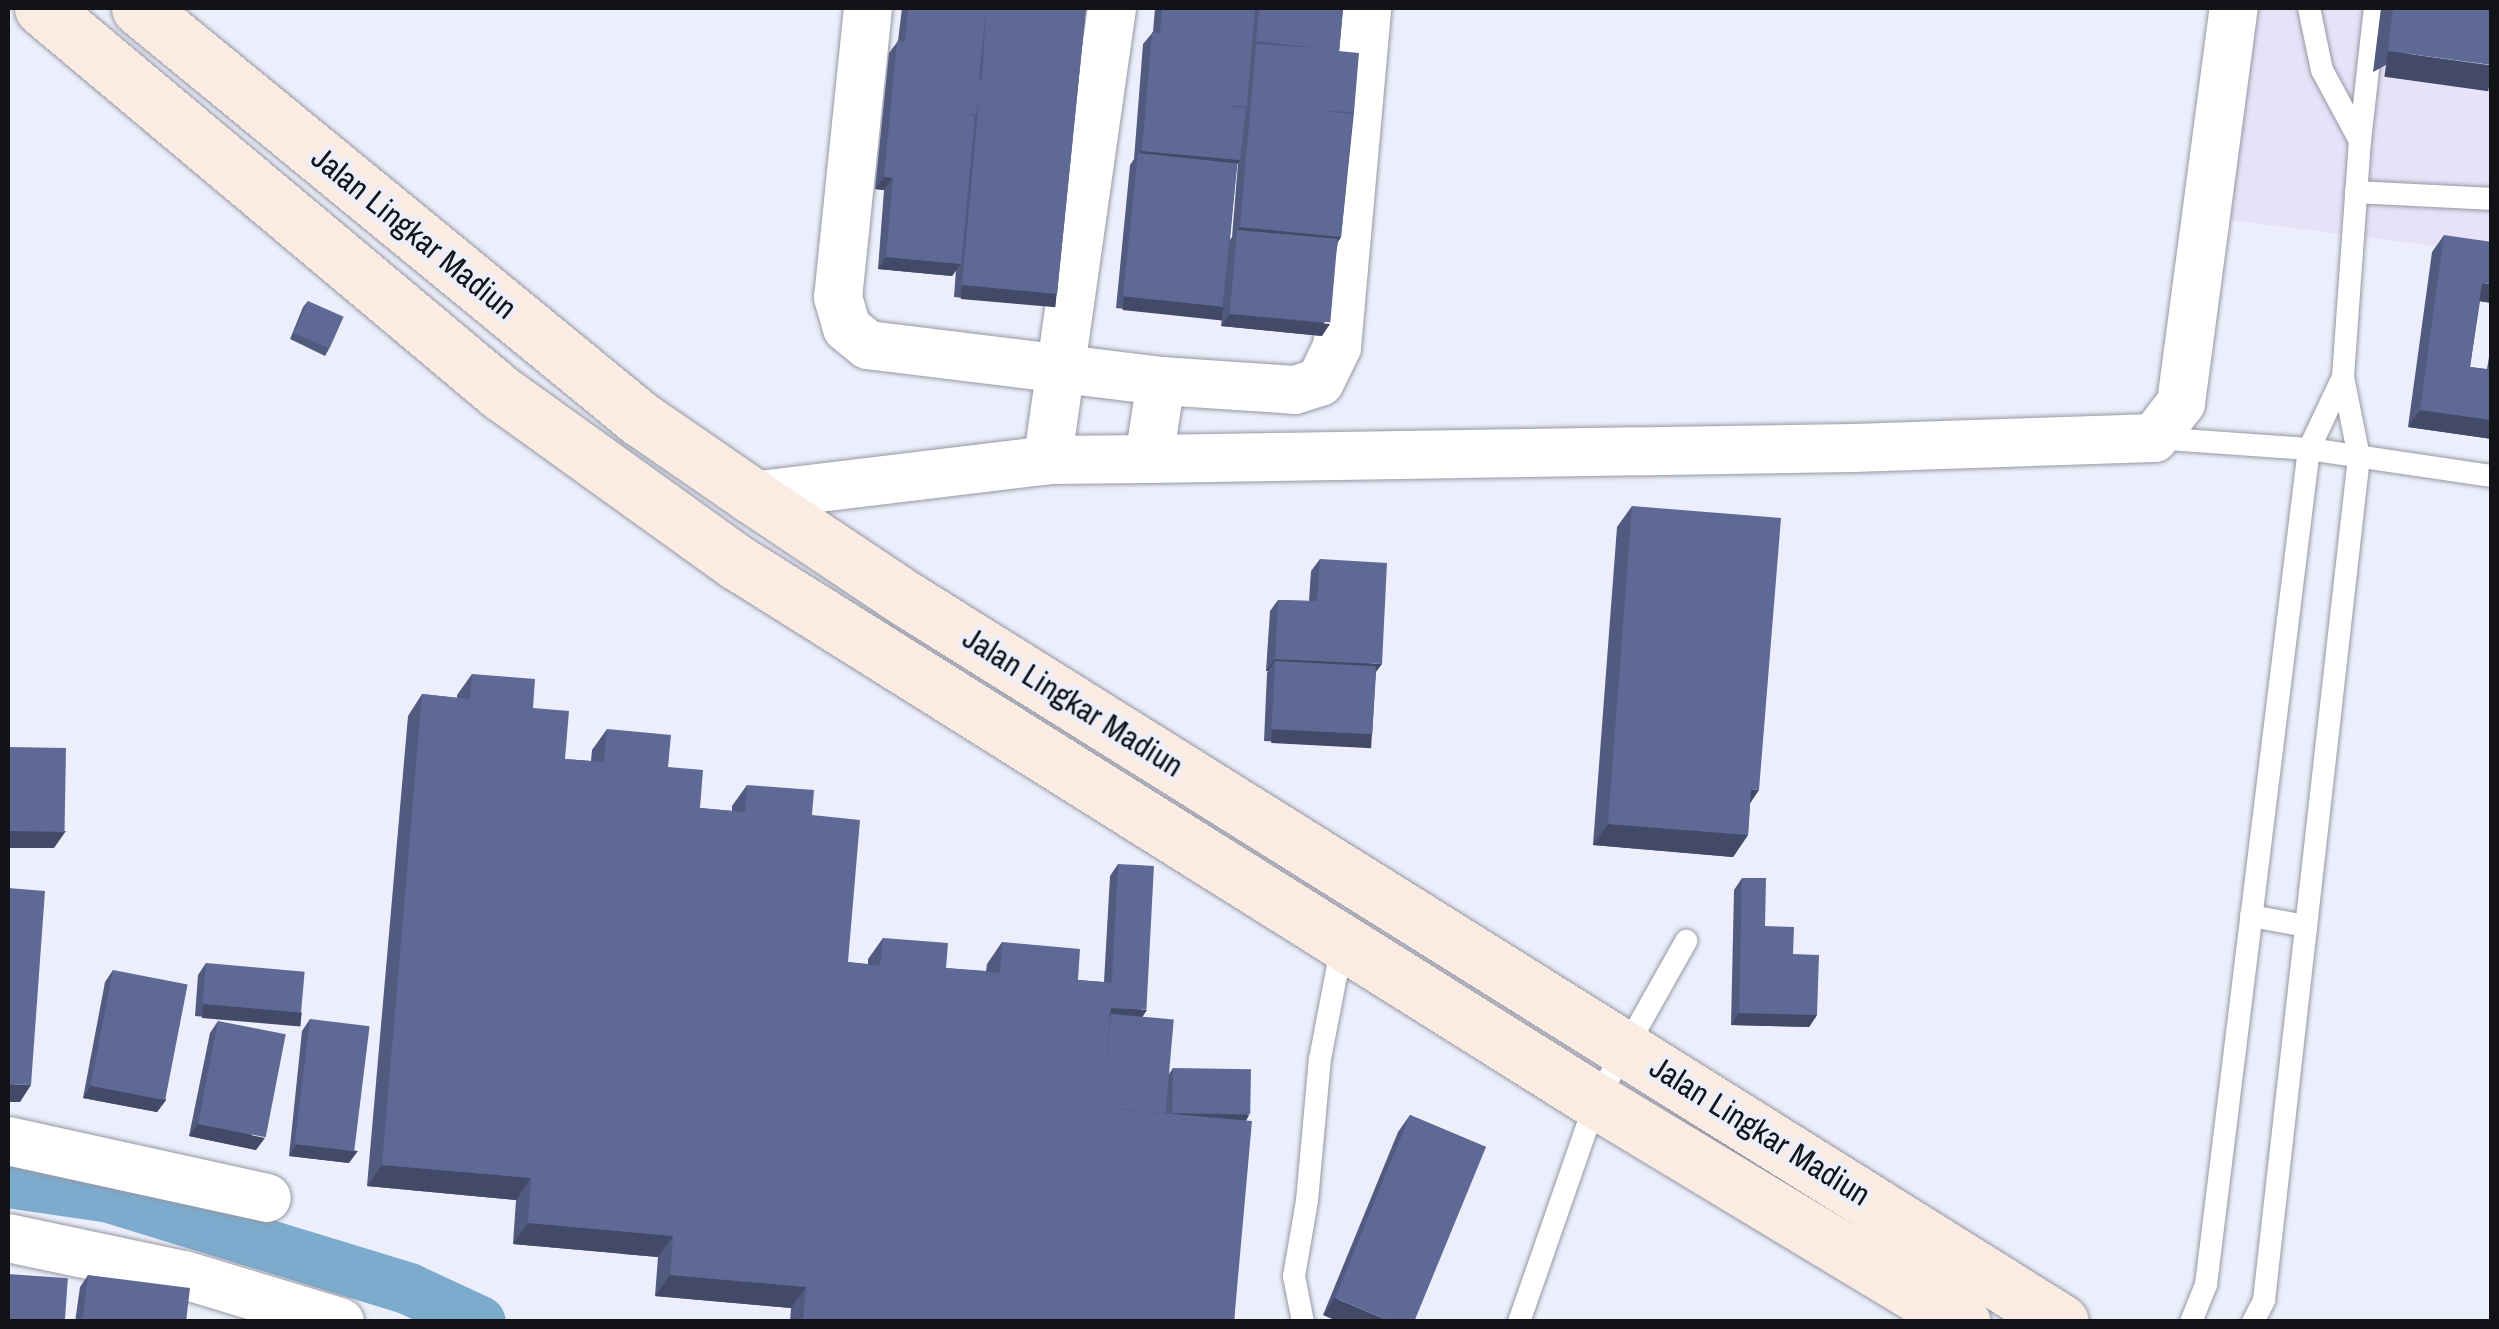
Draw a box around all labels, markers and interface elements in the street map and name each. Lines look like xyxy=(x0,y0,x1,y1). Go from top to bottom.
street label: Jalan Lingkar Madiun xyxy=(304,139,524,327)
street label: Jalan Lingkar Madiun xyxy=(956,619,1190,785)
street label: Jalan Lingkar Madiun xyxy=(1643,1048,1877,1214)

